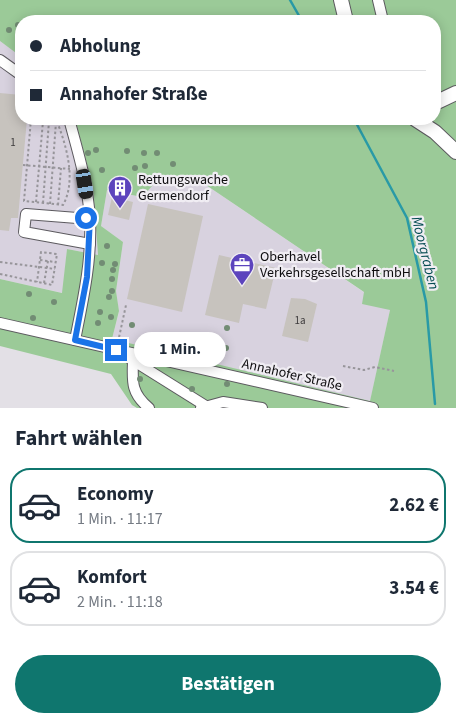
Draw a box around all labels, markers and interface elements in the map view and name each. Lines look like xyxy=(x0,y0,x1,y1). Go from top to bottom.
text: Abholung xyxy=(60,33,140,60)
text: Annahofer Straße xyxy=(60,81,208,108)
house number: 1 xyxy=(10,135,16,150)
car xyxy=(75,168,94,200)
place label: Rettungswache Germendorf xyxy=(138,170,228,206)
building icon: Rettungswache Germendorf xyxy=(107,175,133,209)
route start xyxy=(75,207,97,229)
water label: Moorgraben xyxy=(406,214,444,292)
place label: Oberhavel Verkehrsgesellschaft mbH xyxy=(260,247,411,283)
office icon: Oberhavel Verkehrsgesellschaft mbH xyxy=(229,252,255,286)
house number: 1a xyxy=(294,313,306,328)
callout: 1 Min. xyxy=(134,332,226,368)
text: 1 Min. xyxy=(159,338,201,360)
route end xyxy=(105,339,127,361)
street label: Annahofer Straße xyxy=(240,354,344,396)
text: Fahrt wählen xyxy=(15,422,143,454)
text: Economy xyxy=(77,481,154,508)
icon: car xyxy=(17,483,62,528)
text: 2.62 € xyxy=(389,492,439,519)
text: 1 Min. · 11:17 xyxy=(77,508,163,530)
text: Komfort xyxy=(77,564,147,591)
icon: car xyxy=(17,566,62,611)
text: 3.54 € xyxy=(389,575,439,602)
text: 2 Min. · 11:18 xyxy=(77,591,163,613)
button: Bestätigen xyxy=(15,655,441,713)

